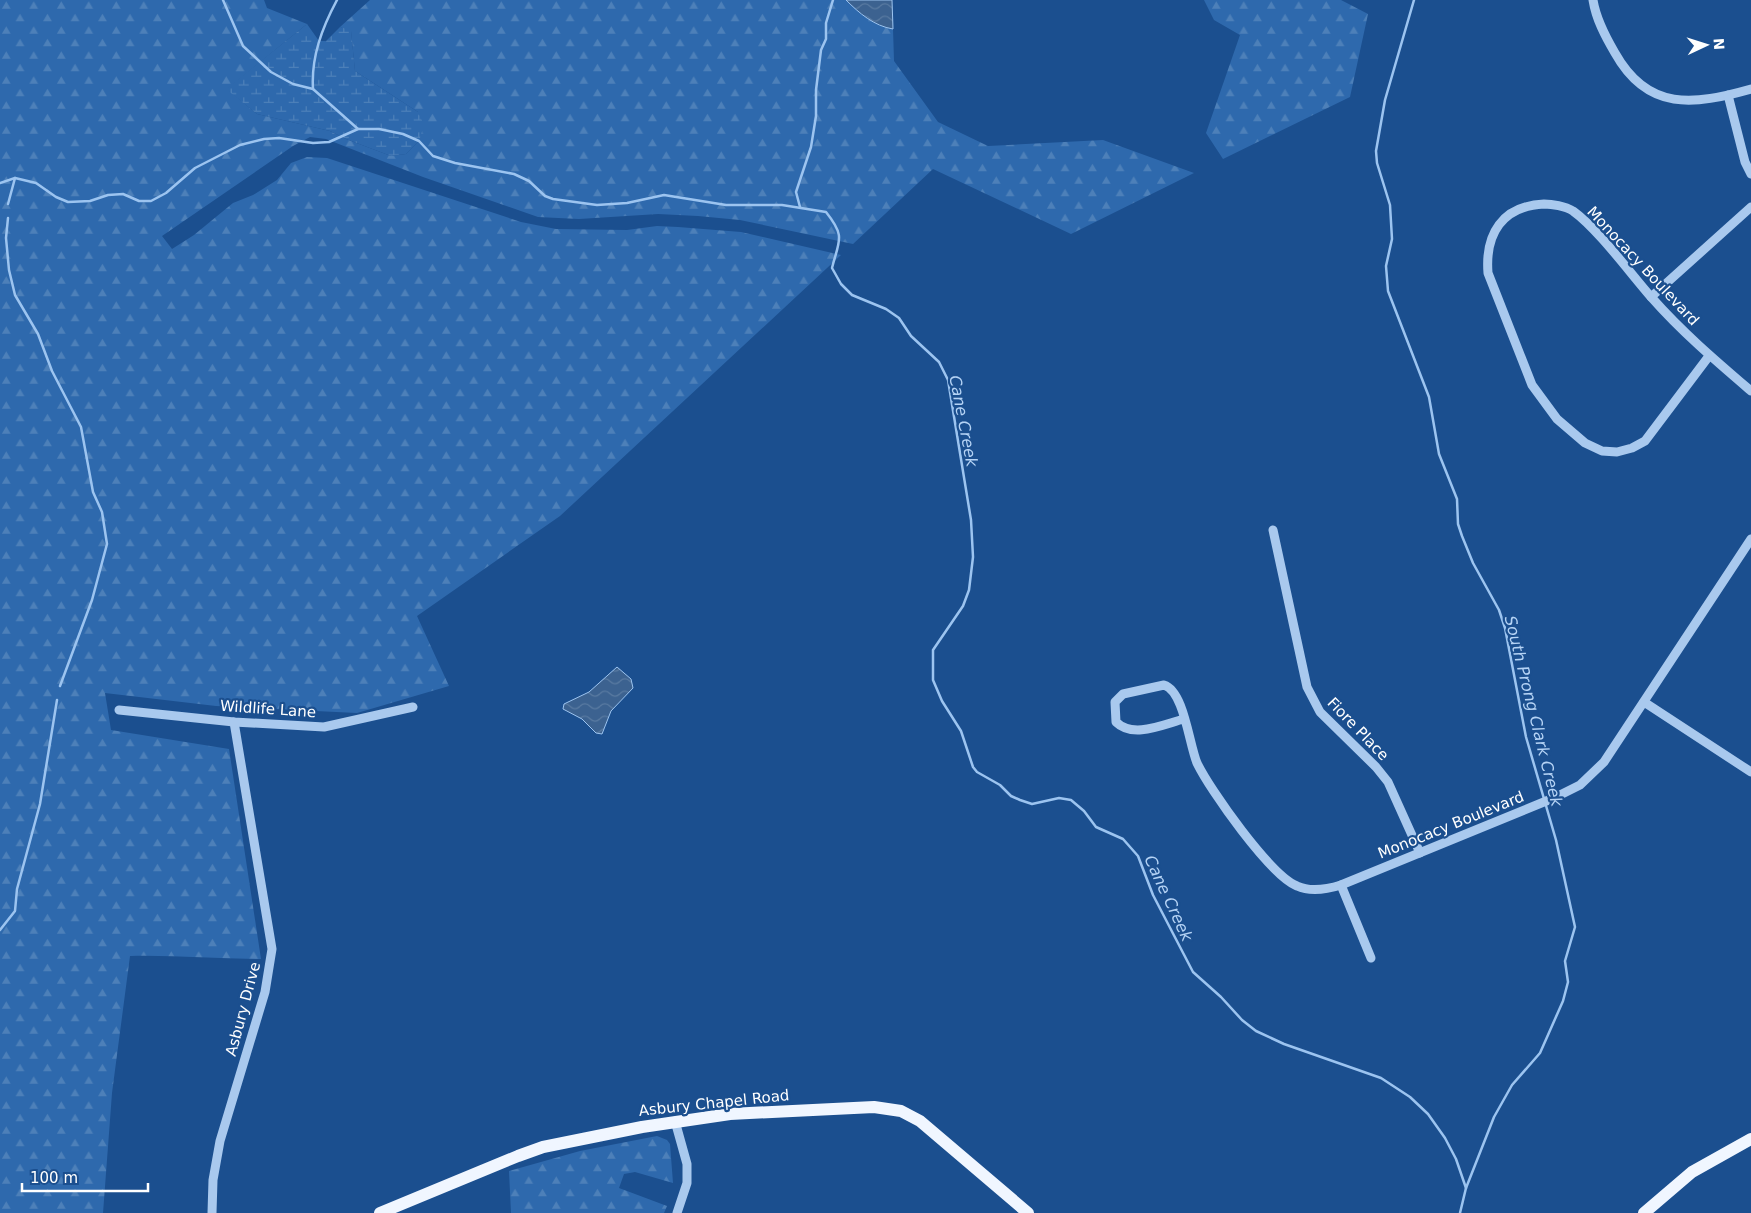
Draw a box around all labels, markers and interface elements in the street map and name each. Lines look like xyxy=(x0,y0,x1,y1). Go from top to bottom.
north arrow xyxy=(1681,20,1731,70)
text: N xyxy=(1711,38,1727,50)
street label: Monocacy Boulevard xyxy=(1583,203,1703,329)
water label: Cane Creek xyxy=(945,374,982,469)
water label: South Prong Clark Creek xyxy=(1501,614,1567,809)
street label: Fiore Place xyxy=(1324,694,1392,764)
street label: Wildlife Lane xyxy=(219,697,317,721)
street label: Monocacy Boulevard xyxy=(1375,787,1527,863)
water label: Cane Creek xyxy=(1140,852,1197,945)
street label: Asbury Drive xyxy=(222,960,264,1058)
street label: Asbury Chapel Road xyxy=(638,1086,790,1120)
scale bar xyxy=(22,1160,149,1192)
text: 100 m xyxy=(30,1169,78,1187)

